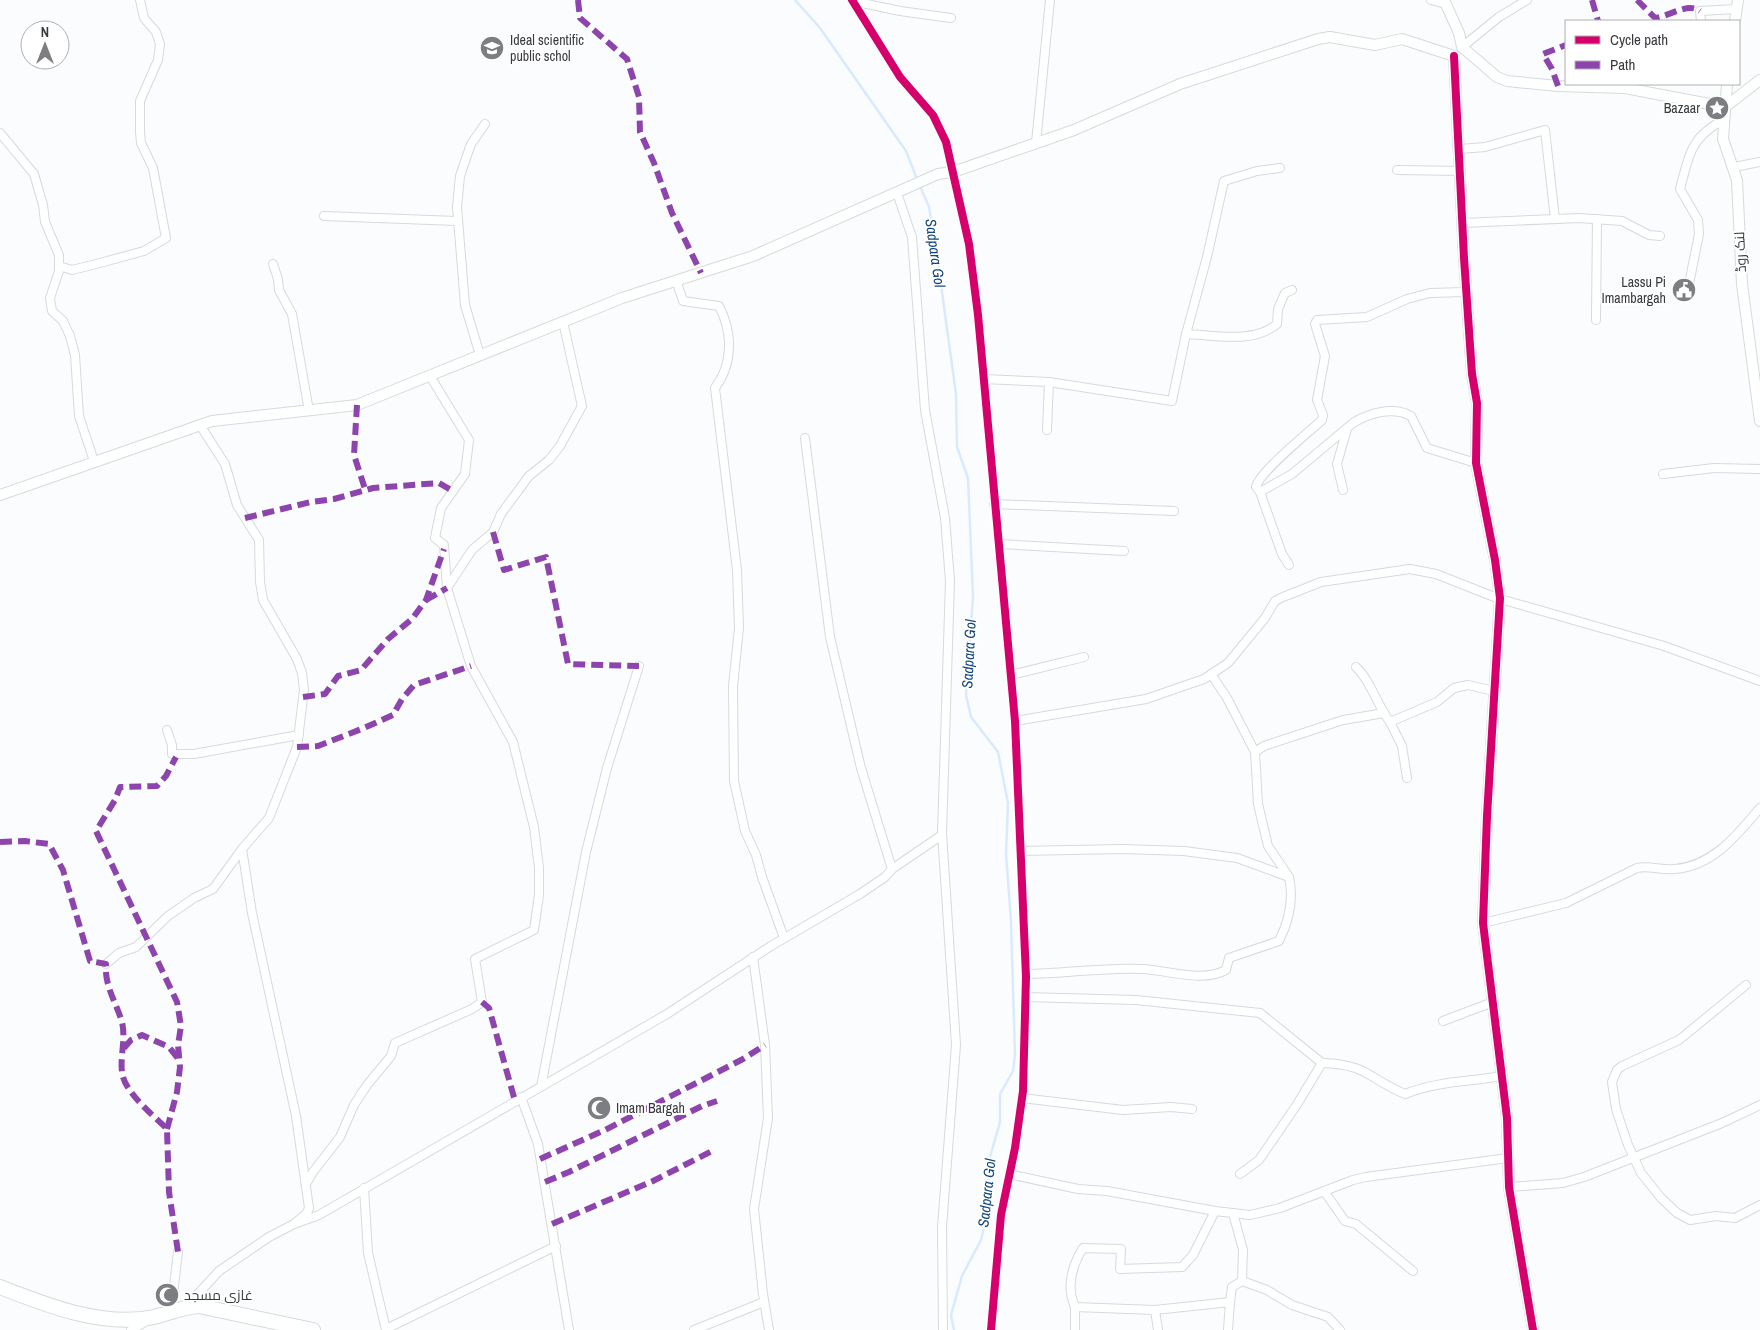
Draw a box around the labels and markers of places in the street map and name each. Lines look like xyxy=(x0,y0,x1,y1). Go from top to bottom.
place label: Ideal scientific public schol xyxy=(510,31,584,65)
school or university icon: Ideal scientific public schol xyxy=(479,35,505,61)
place icon: Bazaar xyxy=(1704,95,1730,121)
place label: Bazaar xyxy=(1664,99,1700,117)
place label: Lassu Pi Imambargah xyxy=(1602,273,1666,307)
public building icon: Lassu Pi Imambargah xyxy=(1671,277,1697,303)
mosque icon: Imam Bargah xyxy=(586,1095,612,1121)
place label: Imam Bargah xyxy=(616,1099,685,1117)
mosque icon: غازی مسجد xyxy=(154,1282,180,1308)
place label: غازی مسجد xyxy=(184,1286,253,1304)

